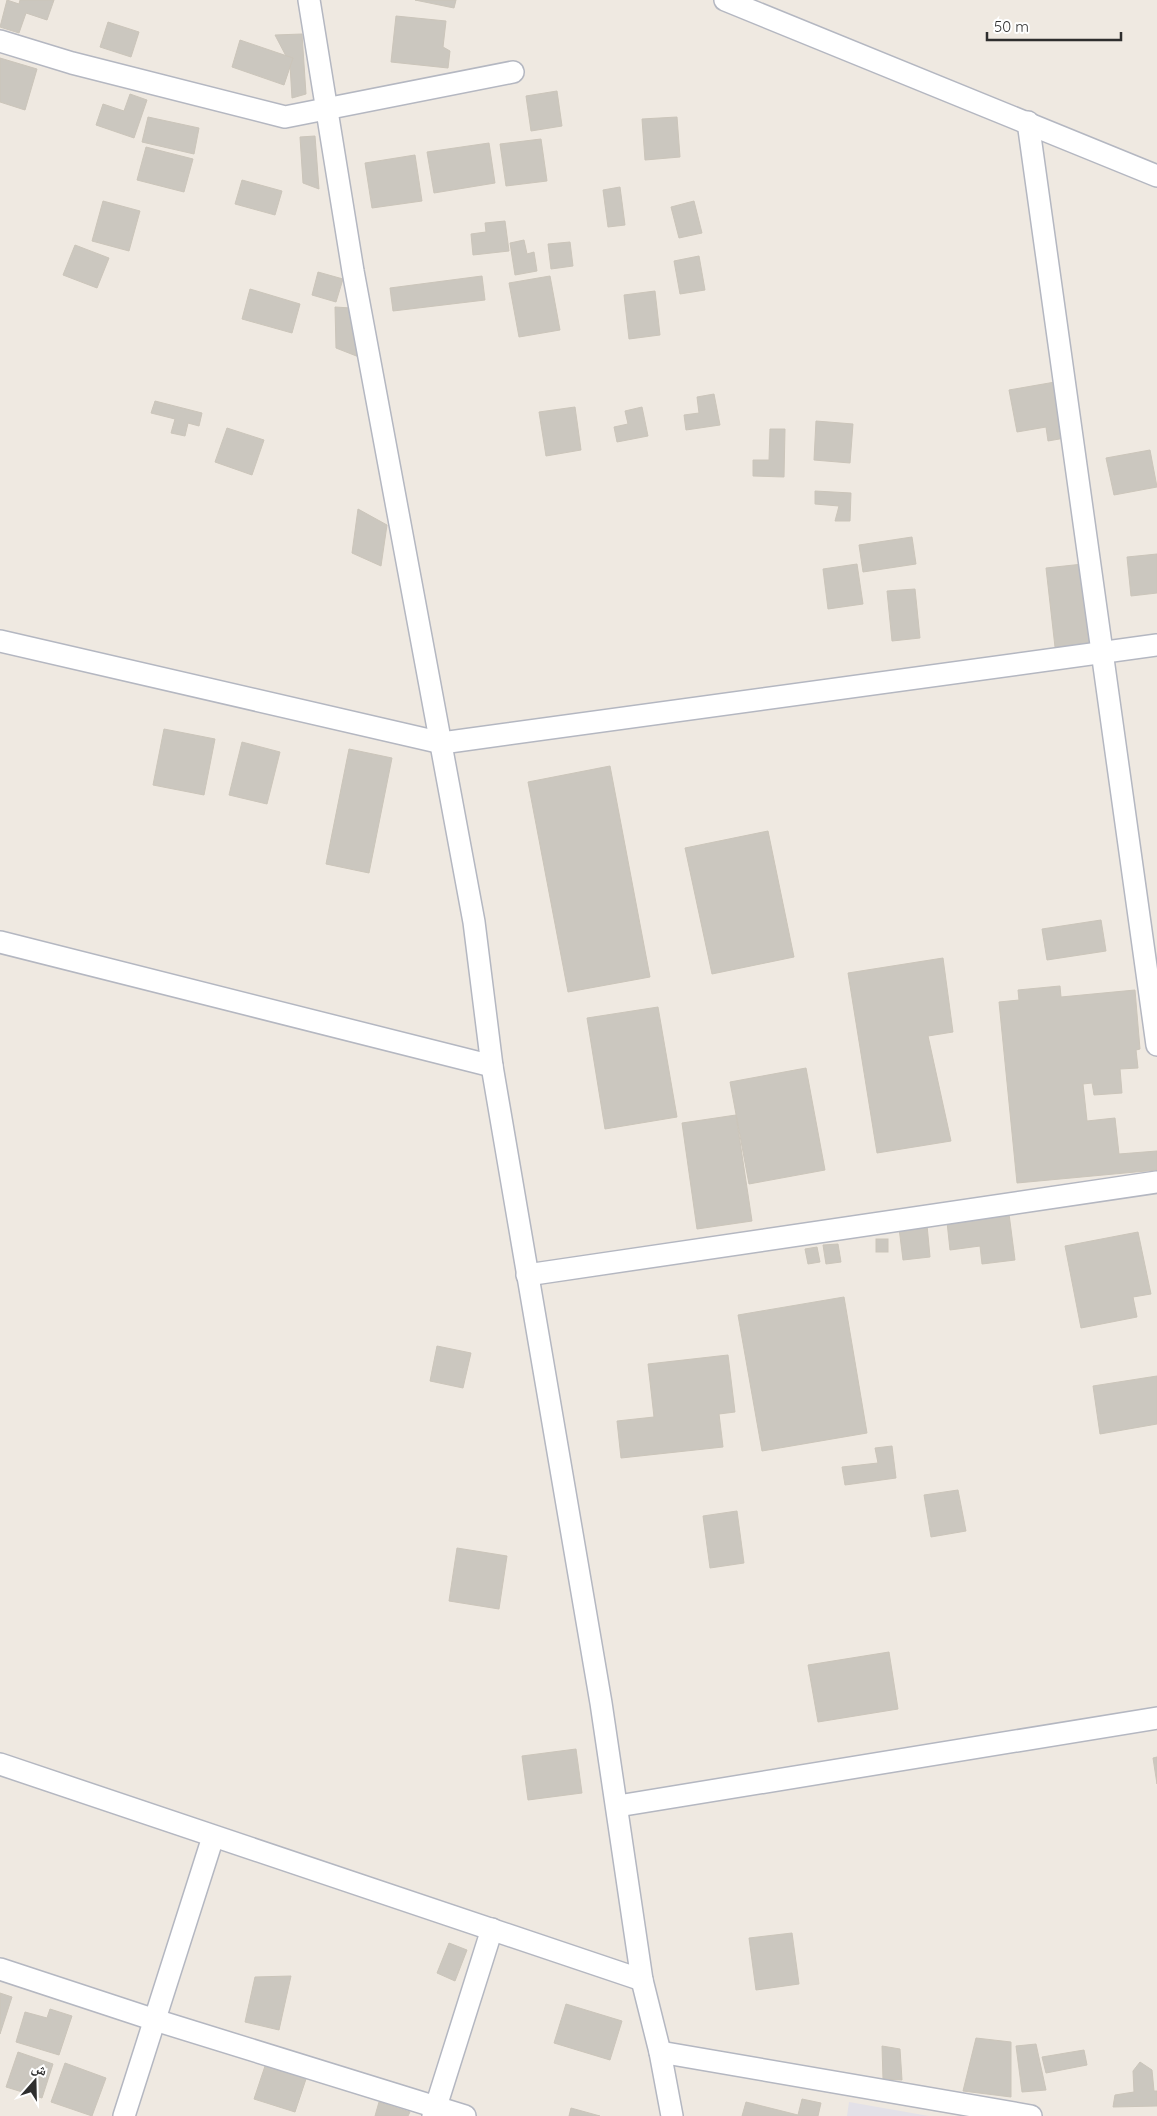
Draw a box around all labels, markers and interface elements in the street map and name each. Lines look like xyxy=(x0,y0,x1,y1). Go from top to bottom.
scale bar xyxy=(987,10,1121,42)
text: 50 m xyxy=(994,17,1029,36)
north arrow xyxy=(10,2056,60,2106)
text: ش xyxy=(29,2058,50,2080)

